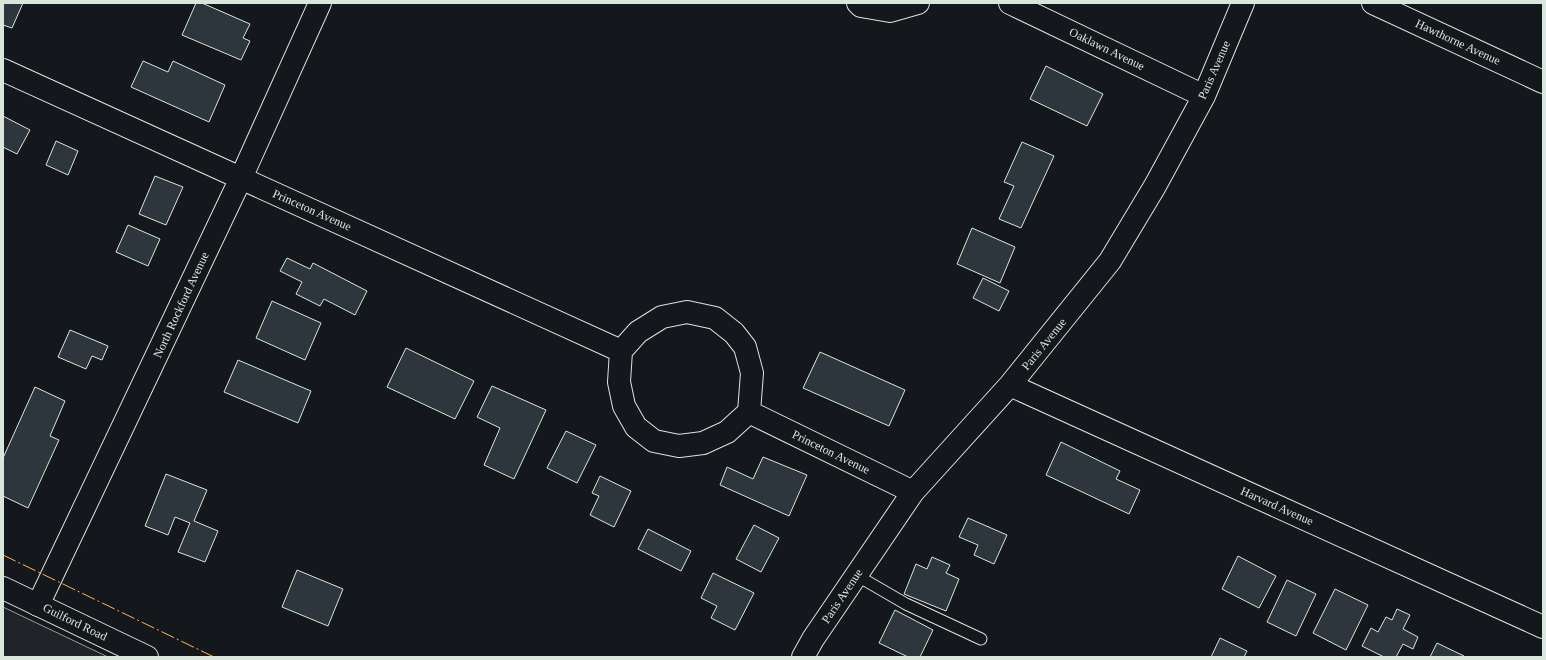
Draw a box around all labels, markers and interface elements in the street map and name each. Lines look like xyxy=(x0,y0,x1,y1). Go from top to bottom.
street label: Hawthorne Avenue xyxy=(1413,16,1503,68)
street label: Oaklawn Avenue xyxy=(1067,25,1147,73)
street label: Paris Avenue xyxy=(1195,38,1233,102)
street label: Princeton Avenue xyxy=(270,186,354,234)
street label: North Rockford Avenue xyxy=(150,250,212,360)
street label: Paris Avenue xyxy=(1019,315,1069,373)
street label: Princeton Avenue xyxy=(790,427,872,477)
street label: Harvard Avenue xyxy=(1238,484,1316,528)
street label: Paris Avenue xyxy=(819,566,865,626)
street label: Guilford Road xyxy=(41,600,109,644)

